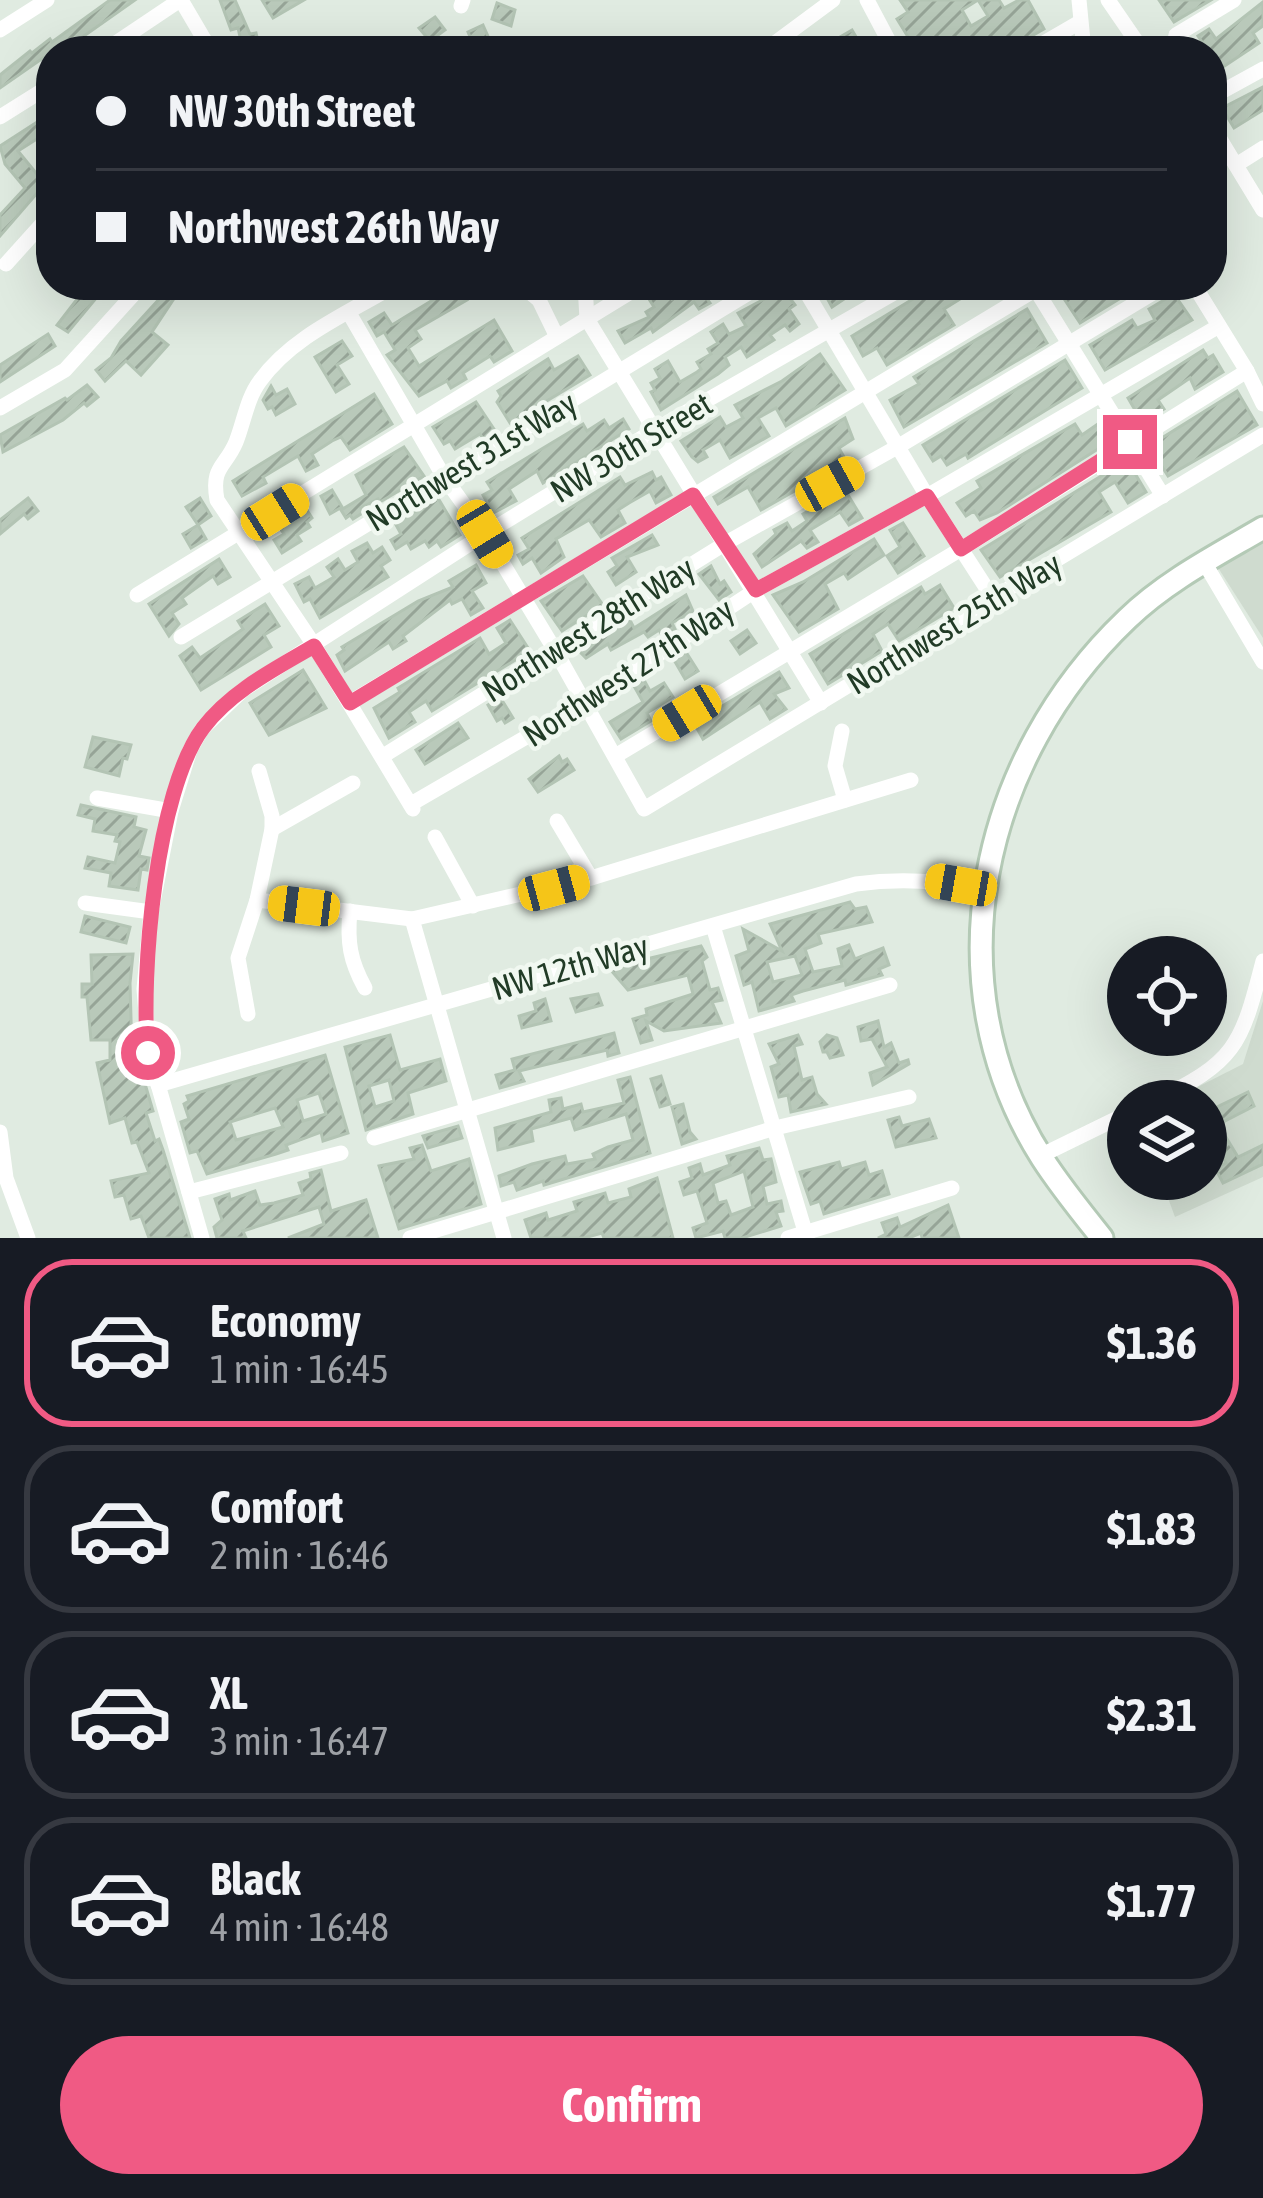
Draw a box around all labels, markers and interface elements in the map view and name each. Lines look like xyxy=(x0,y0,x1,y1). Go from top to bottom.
text: NW 30th Street xyxy=(168,85,415,137)
text: Northwest 26th Way xyxy=(168,201,499,253)
street label: Northwest 31st Way xyxy=(359,383,583,539)
street label: NW 30th Street xyxy=(543,384,719,510)
route end xyxy=(1103,415,1157,469)
car xyxy=(790,451,870,517)
car xyxy=(235,478,315,546)
car xyxy=(451,494,519,574)
street label: Northwest 25th Way xyxy=(840,544,1068,702)
street label: Northwest 28th Way xyxy=(475,549,701,709)
street label: Northwest 27th Way xyxy=(516,590,740,754)
car xyxy=(647,679,727,747)
car xyxy=(515,861,593,915)
car xyxy=(922,861,1000,909)
car xyxy=(266,884,342,928)
street label: NW 12th Way xyxy=(487,927,653,1007)
map controls xyxy=(1107,936,1227,1200)
button: locate xyxy=(1107,936,1227,1056)
route start xyxy=(121,1026,175,1080)
button: layers xyxy=(1107,1080,1227,1200)
icon: car xyxy=(66,1289,174,1397)
text: Economy xyxy=(210,1295,361,1347)
text: $1.36 xyxy=(1107,1317,1197,1369)
text: 1 min · 16:45 xyxy=(210,1347,389,1391)
icon: car xyxy=(66,1475,174,1583)
text: Comfort xyxy=(210,1481,343,1533)
text: $1.83 xyxy=(1107,1503,1197,1555)
text: 2 min · 16:46 xyxy=(210,1533,389,1577)
icon: car xyxy=(66,1661,174,1769)
text: XL xyxy=(210,1667,248,1719)
text: $2.31 xyxy=(1107,1689,1197,1741)
text: 3 min · 16:47 xyxy=(210,1719,389,1763)
icon: car xyxy=(66,1847,174,1955)
text: Black xyxy=(210,1853,301,1905)
text: $1.77 xyxy=(1107,1875,1197,1927)
text: 4 min · 16:48 xyxy=(210,1905,389,1949)
button: Confirm xyxy=(60,2036,1203,2174)

